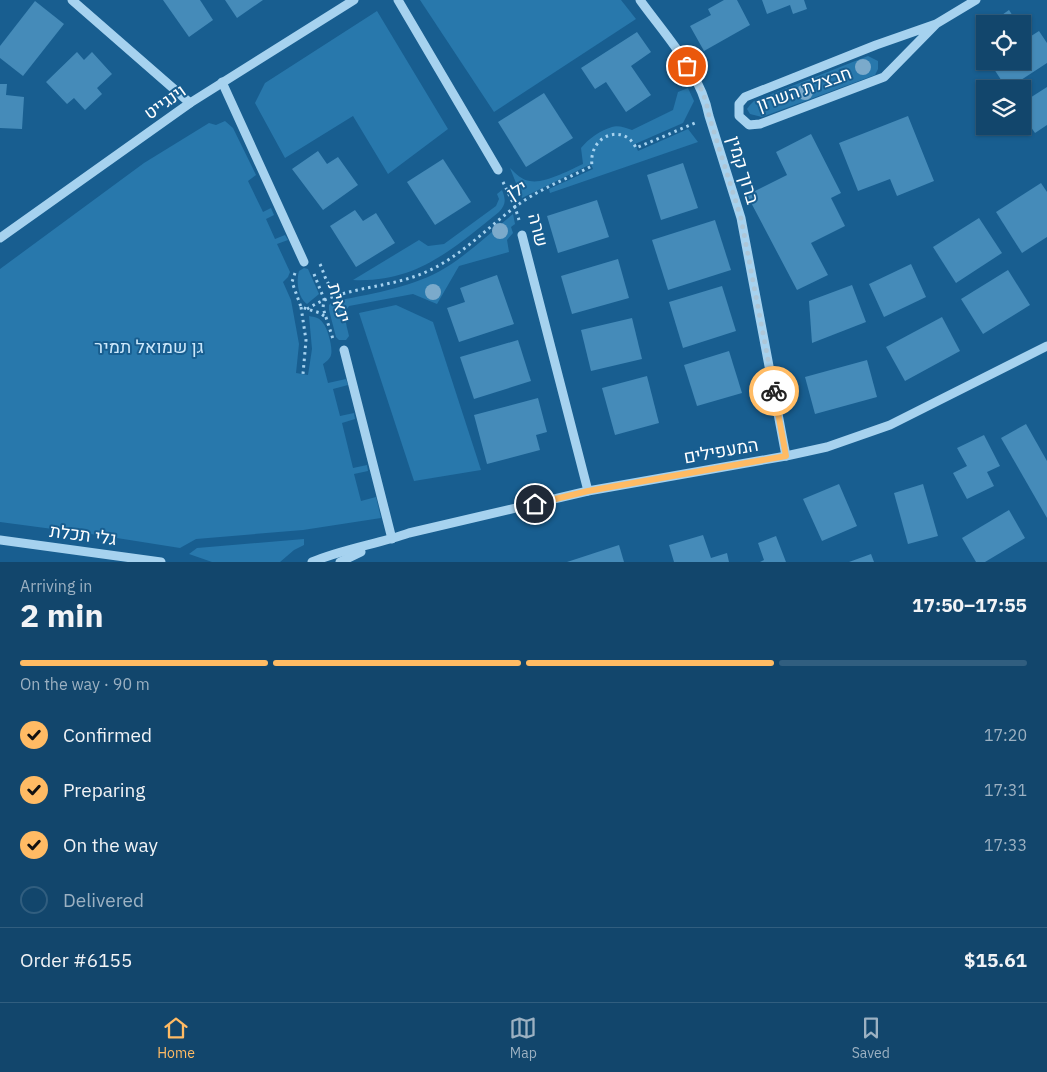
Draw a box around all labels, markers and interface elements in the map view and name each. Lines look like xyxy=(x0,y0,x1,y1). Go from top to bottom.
map controls xyxy=(976,15,1031,135)
button: locate xyxy=(976,15,1031,70)
pin xyxy=(666,45,708,87)
icon: bag xyxy=(673,52,701,80)
street label: חבצלת השרון xyxy=(753,61,854,116)
street label: וינגייט xyxy=(139,79,190,124)
button: layers xyxy=(976,80,1031,135)
street label: ברוך קמין xyxy=(722,133,765,207)
street label: ילן xyxy=(502,175,531,205)
street label: שרה xyxy=(523,211,554,249)
street label: ינאית xyxy=(323,280,356,325)
park label: גן שמואל תמיר xyxy=(94,335,204,358)
courier xyxy=(749,366,799,416)
icon: bike xyxy=(760,377,788,405)
street label: המעפילים xyxy=(682,433,760,468)
pin xyxy=(514,483,556,525)
icon: home xyxy=(521,490,549,518)
street label: גלי תכלת xyxy=(48,519,118,550)
text: Arriving in xyxy=(20,576,92,596)
text: 17:50–17:55 xyxy=(912,593,1027,617)
text: 2 min xyxy=(20,594,104,636)
text: On the way · 90 m xyxy=(20,674,150,694)
icon: check xyxy=(20,721,48,749)
text: Confirmed xyxy=(63,723,152,747)
text: 17:20 xyxy=(984,725,1027,745)
icon: check xyxy=(20,776,48,804)
text: Preparing xyxy=(63,778,145,802)
text: 17:31 xyxy=(984,780,1027,800)
icon: check xyxy=(20,831,48,859)
text: On the way xyxy=(63,833,158,857)
text: 17:33 xyxy=(984,835,1027,855)
text: Delivered xyxy=(63,888,144,912)
text: Order #6155 xyxy=(20,948,132,972)
text: $15.61 xyxy=(964,948,1027,972)
tab: Home xyxy=(157,1014,195,1062)
tab: Map xyxy=(509,1014,537,1062)
tab: Saved xyxy=(852,1014,890,1062)

